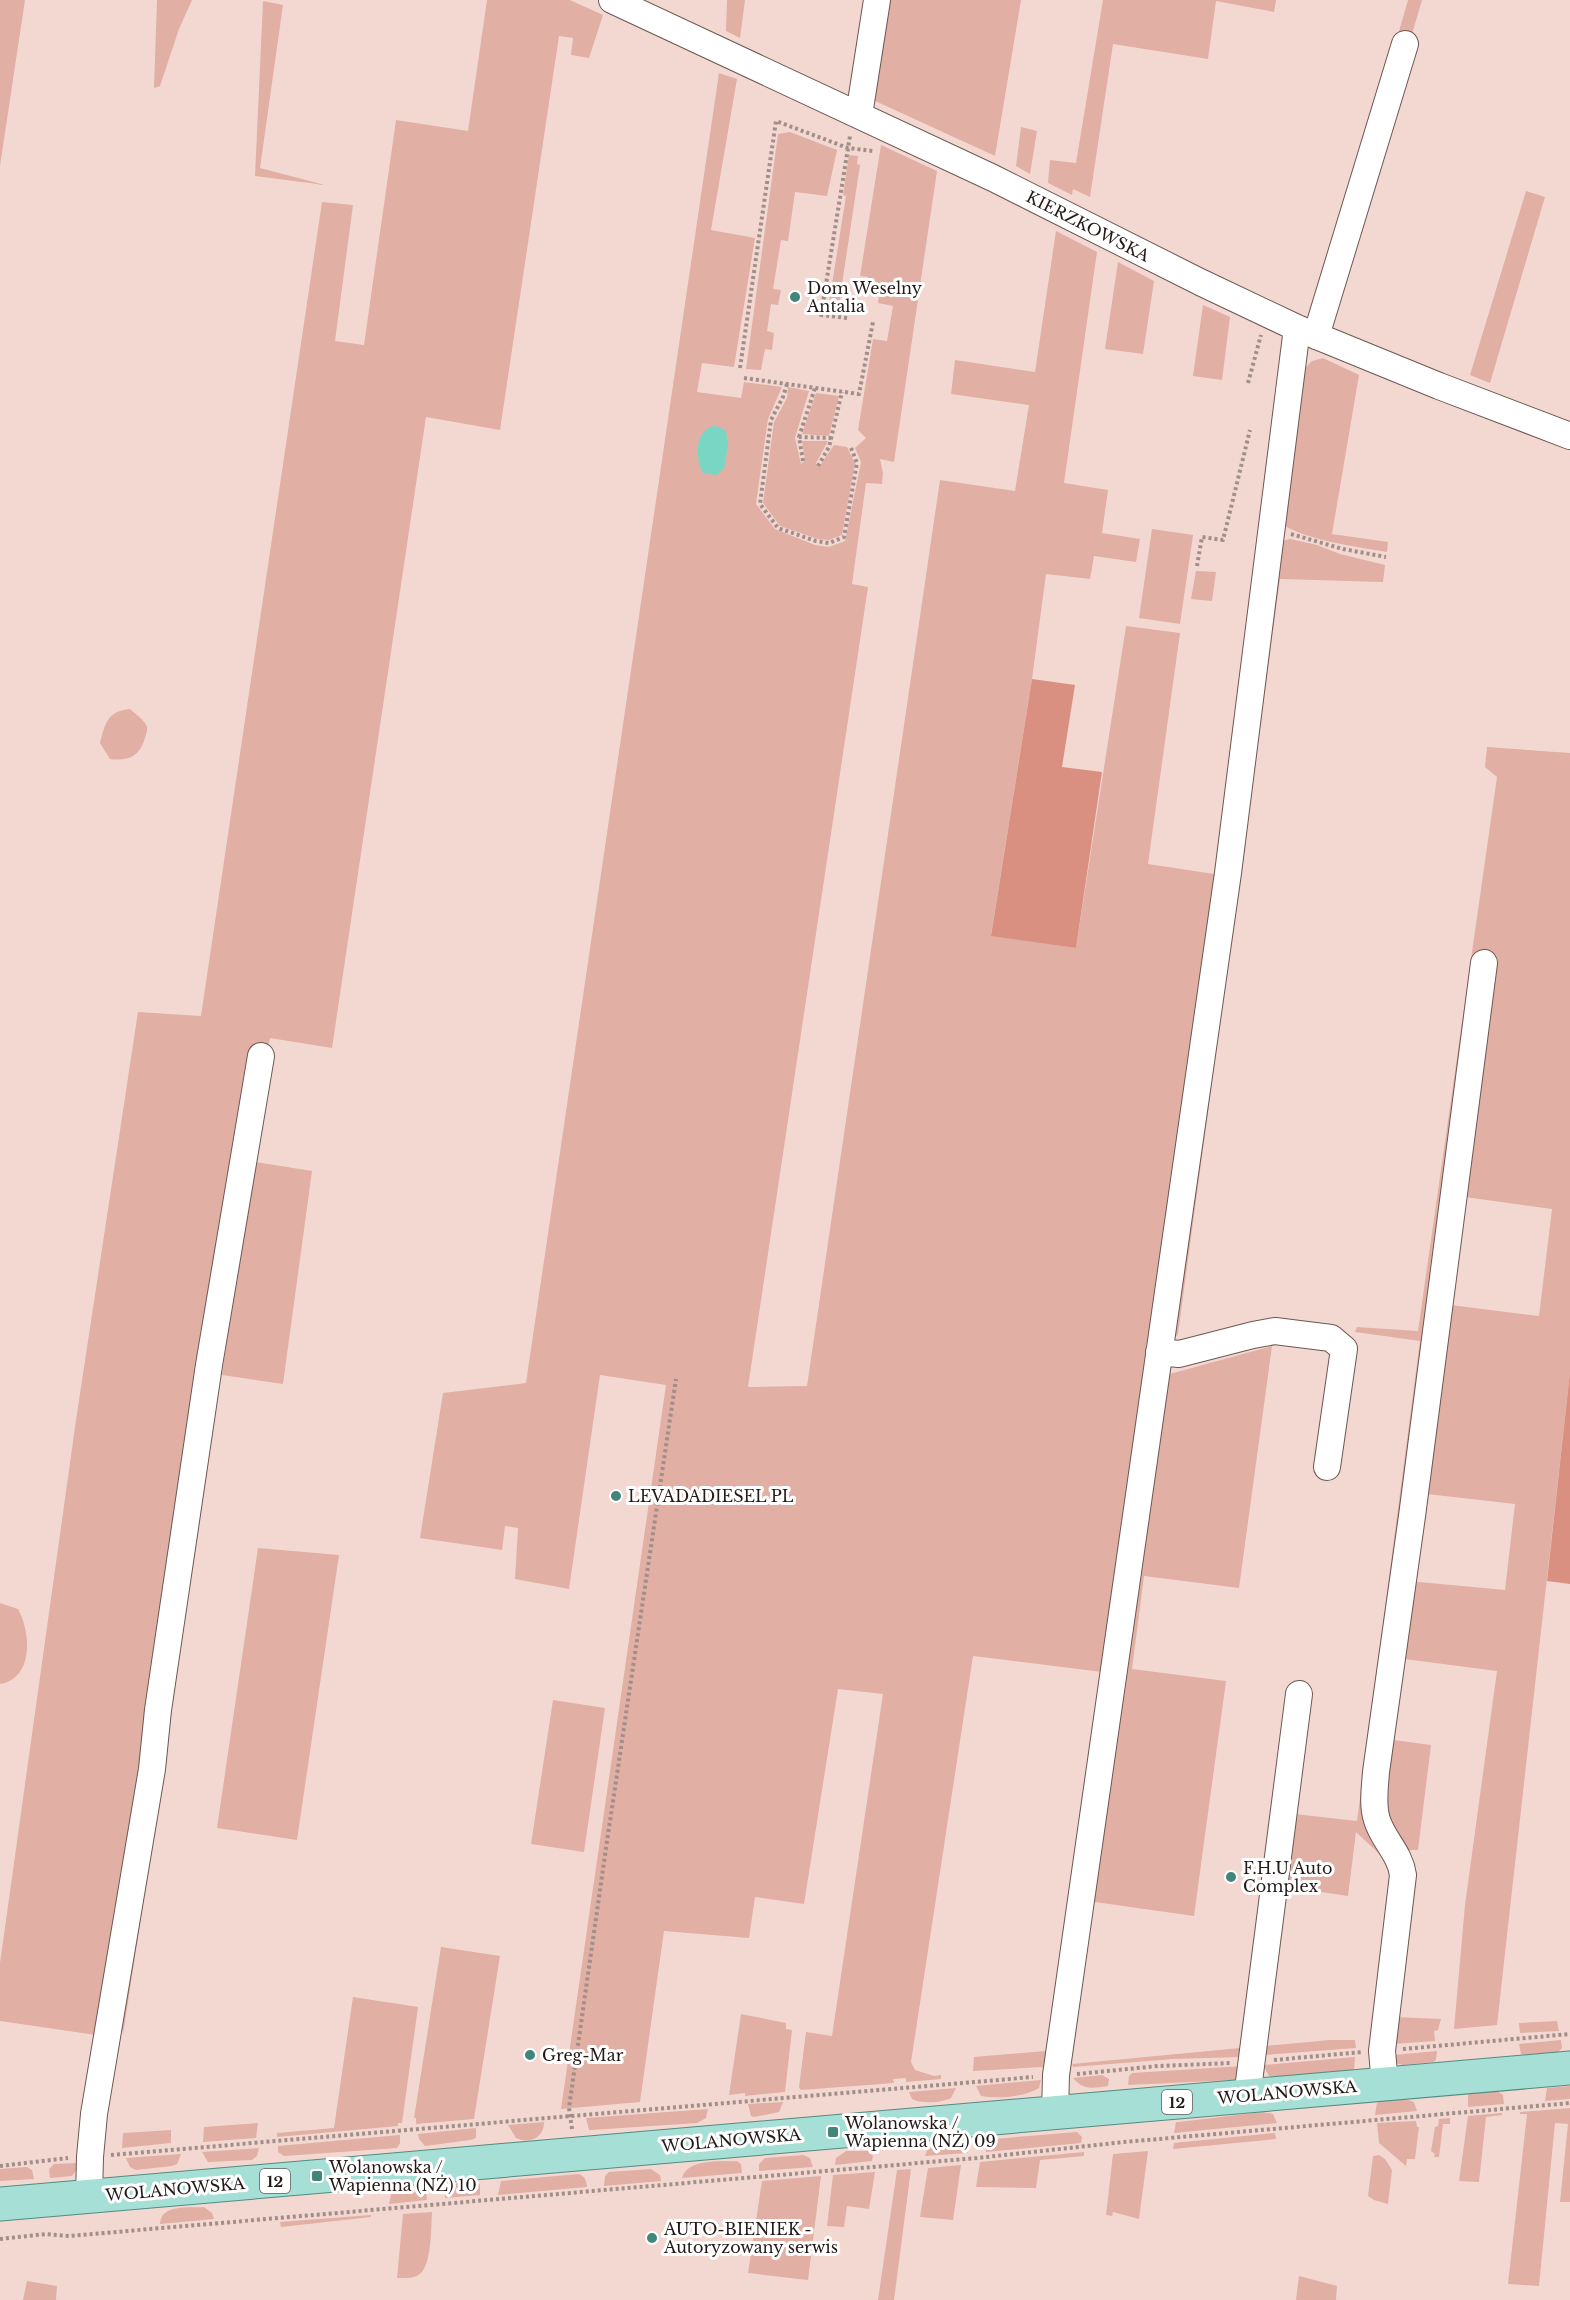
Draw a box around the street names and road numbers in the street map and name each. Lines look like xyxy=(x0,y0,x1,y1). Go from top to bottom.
street label: KIERZKOWSKA xyxy=(1023,186,1154,266)
street label: WOLANOWSKA xyxy=(1215,2076,1358,2108)
road number: 12 xyxy=(1162,2090,1192,2114)
street label: WOLANOWSKA xyxy=(659,2124,802,2156)
road number: 12 xyxy=(260,2169,290,2193)
street label: WOLANOWSKA xyxy=(103,2173,246,2205)

